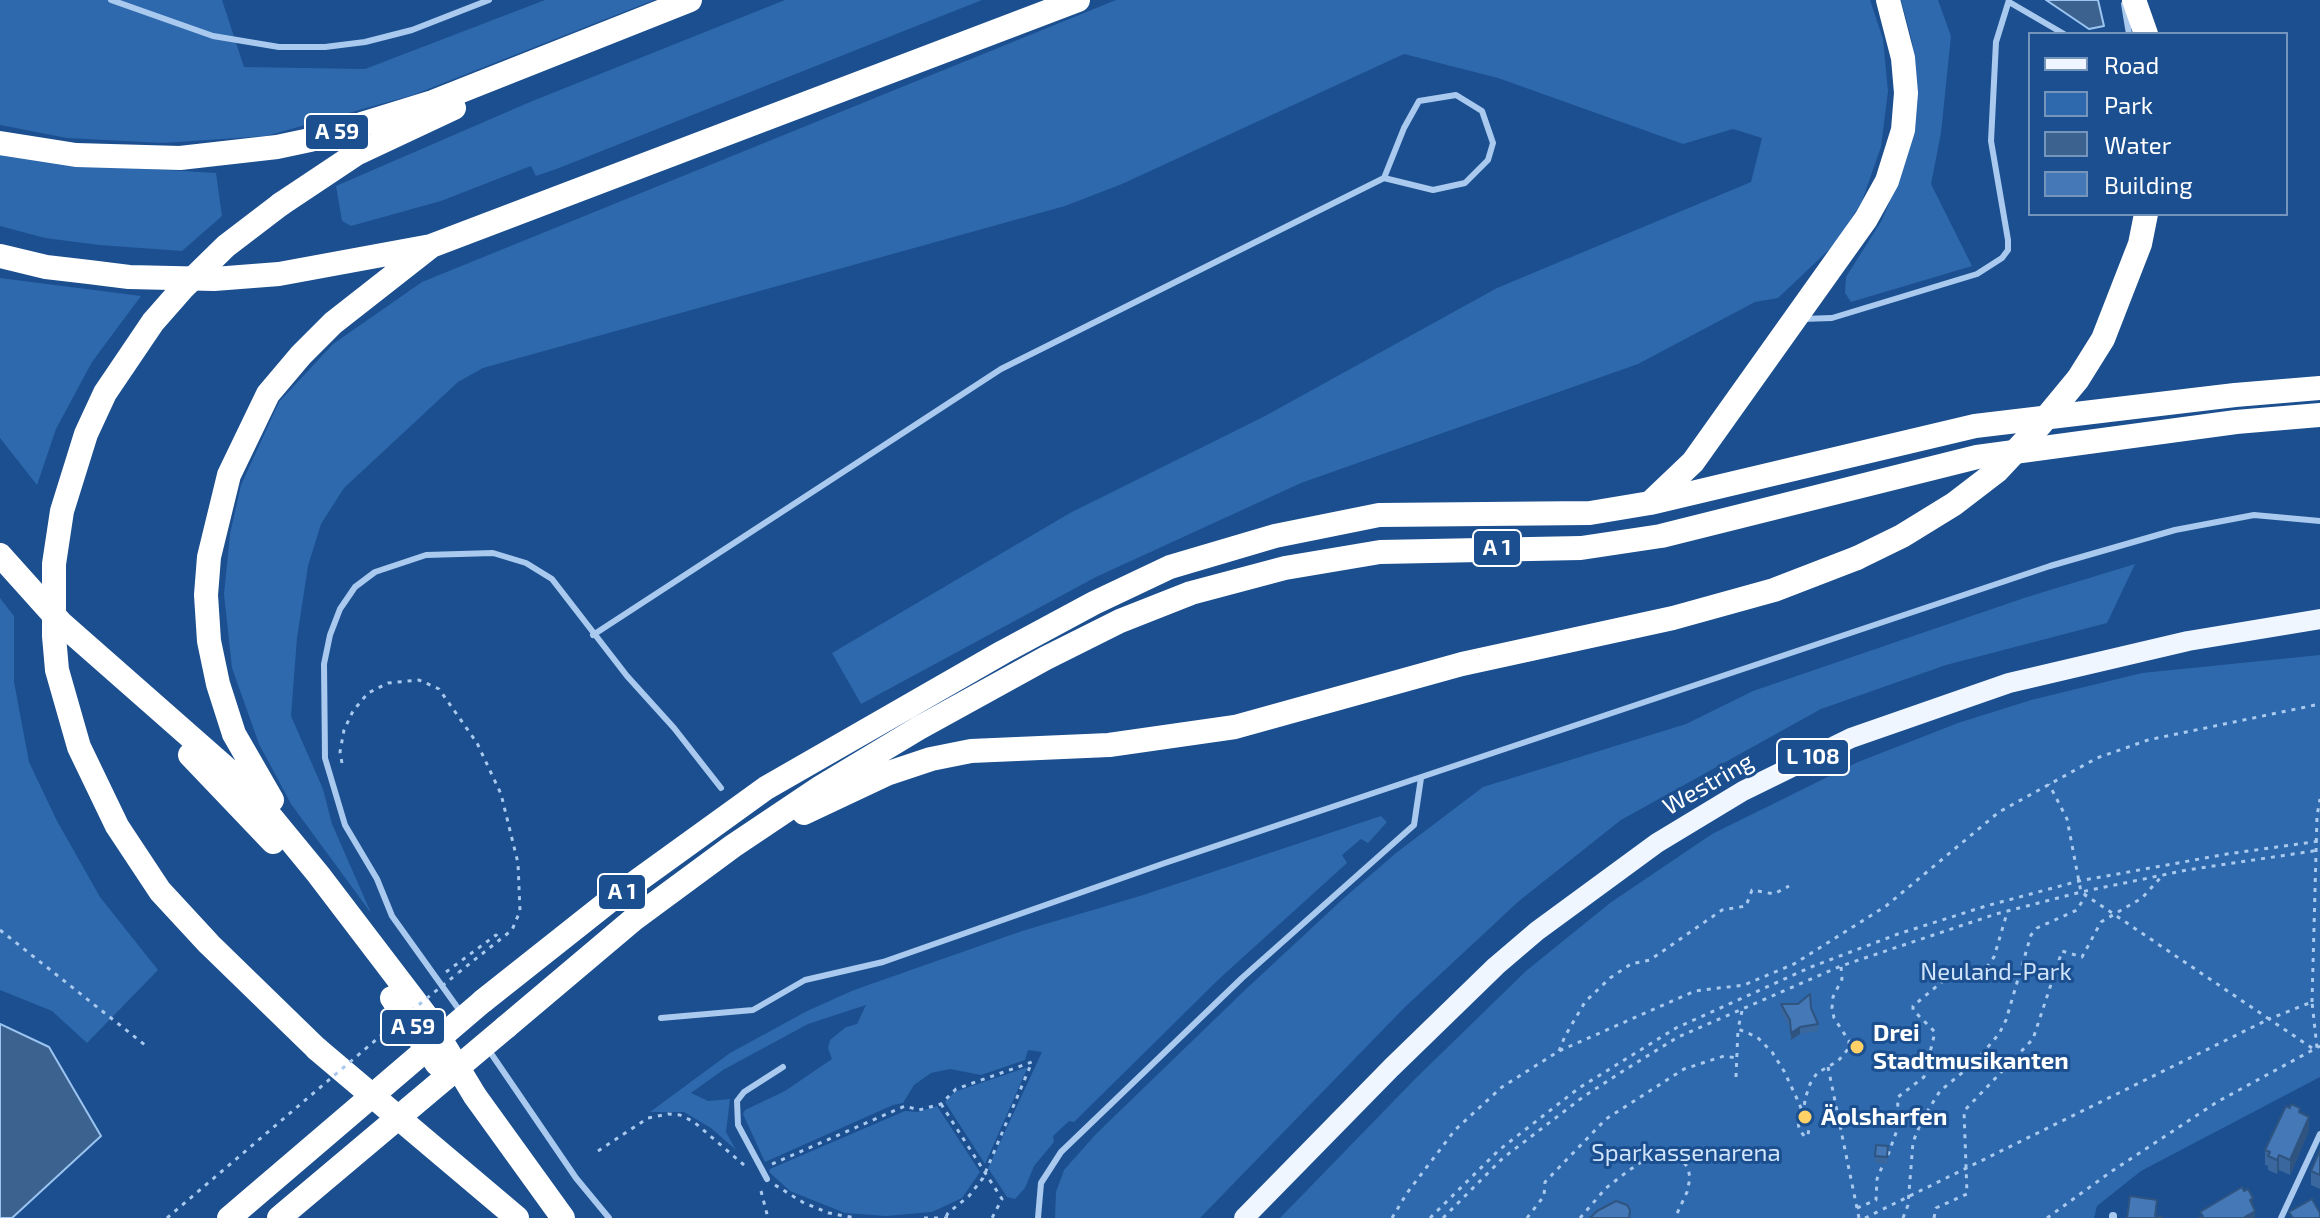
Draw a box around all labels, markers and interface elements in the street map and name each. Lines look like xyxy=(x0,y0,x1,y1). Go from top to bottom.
legend xyxy=(2028,32,2288,216)
text: Road xyxy=(2104,50,2159,79)
text: Park xyxy=(2104,90,2153,119)
road number: A 59 xyxy=(305,114,369,150)
text: Water xyxy=(2104,130,2171,159)
text: Building xyxy=(2104,170,2193,199)
road number: A 1 xyxy=(1473,530,1521,566)
road number: L 108 xyxy=(1777,739,1849,775)
street label: Westring xyxy=(1658,747,1758,821)
road number: A 1 xyxy=(598,874,646,910)
park label: Neuland-Park xyxy=(1920,958,2072,986)
road number: A 59 xyxy=(381,1009,445,1045)
place label: Drei Stadtmusikanten xyxy=(1873,1019,2069,1075)
marker: Drei Stadtmusikanten xyxy=(1848,1038,1866,1056)
place label: Äolsharfen xyxy=(1821,1103,1947,1131)
marker: Äolsharfen xyxy=(1796,1108,1814,1126)
park label: Sparkassenarena xyxy=(1591,1139,1781,1167)

